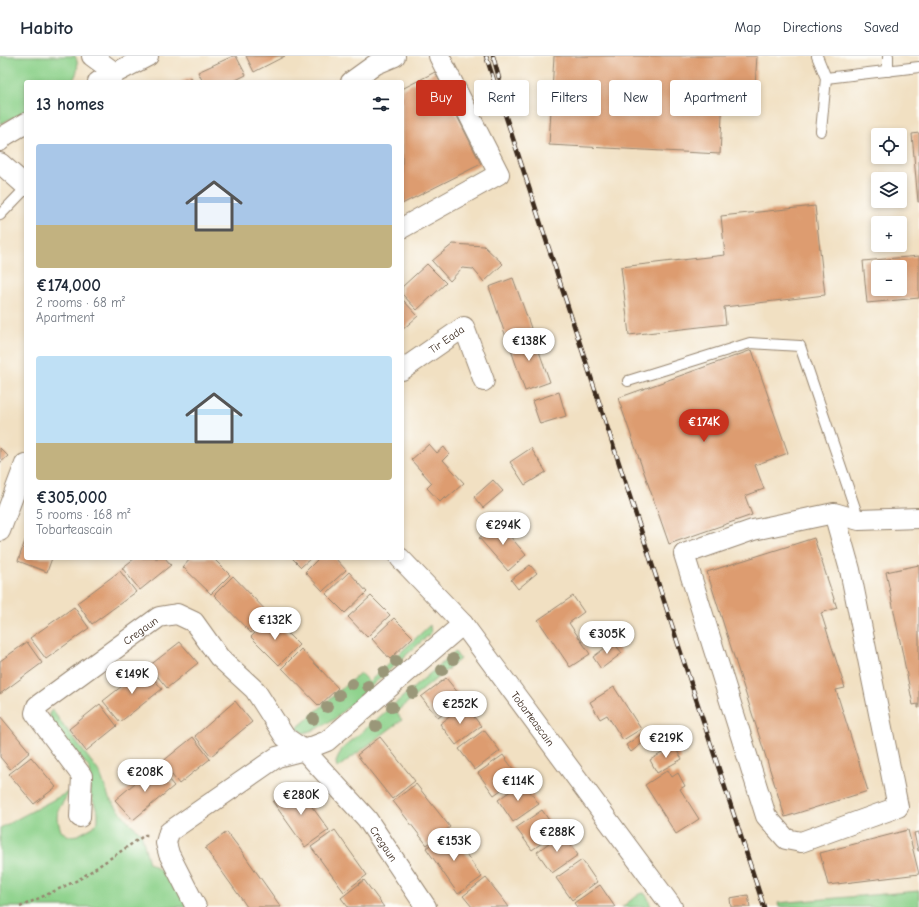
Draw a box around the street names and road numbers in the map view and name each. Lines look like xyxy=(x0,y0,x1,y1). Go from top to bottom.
street label: Tir Eada xyxy=(426,323,467,356)
street label: Cregaun xyxy=(121,614,161,648)
street label: Tobarteascain xyxy=(508,689,557,749)
street label: Cregaun xyxy=(367,824,400,864)

